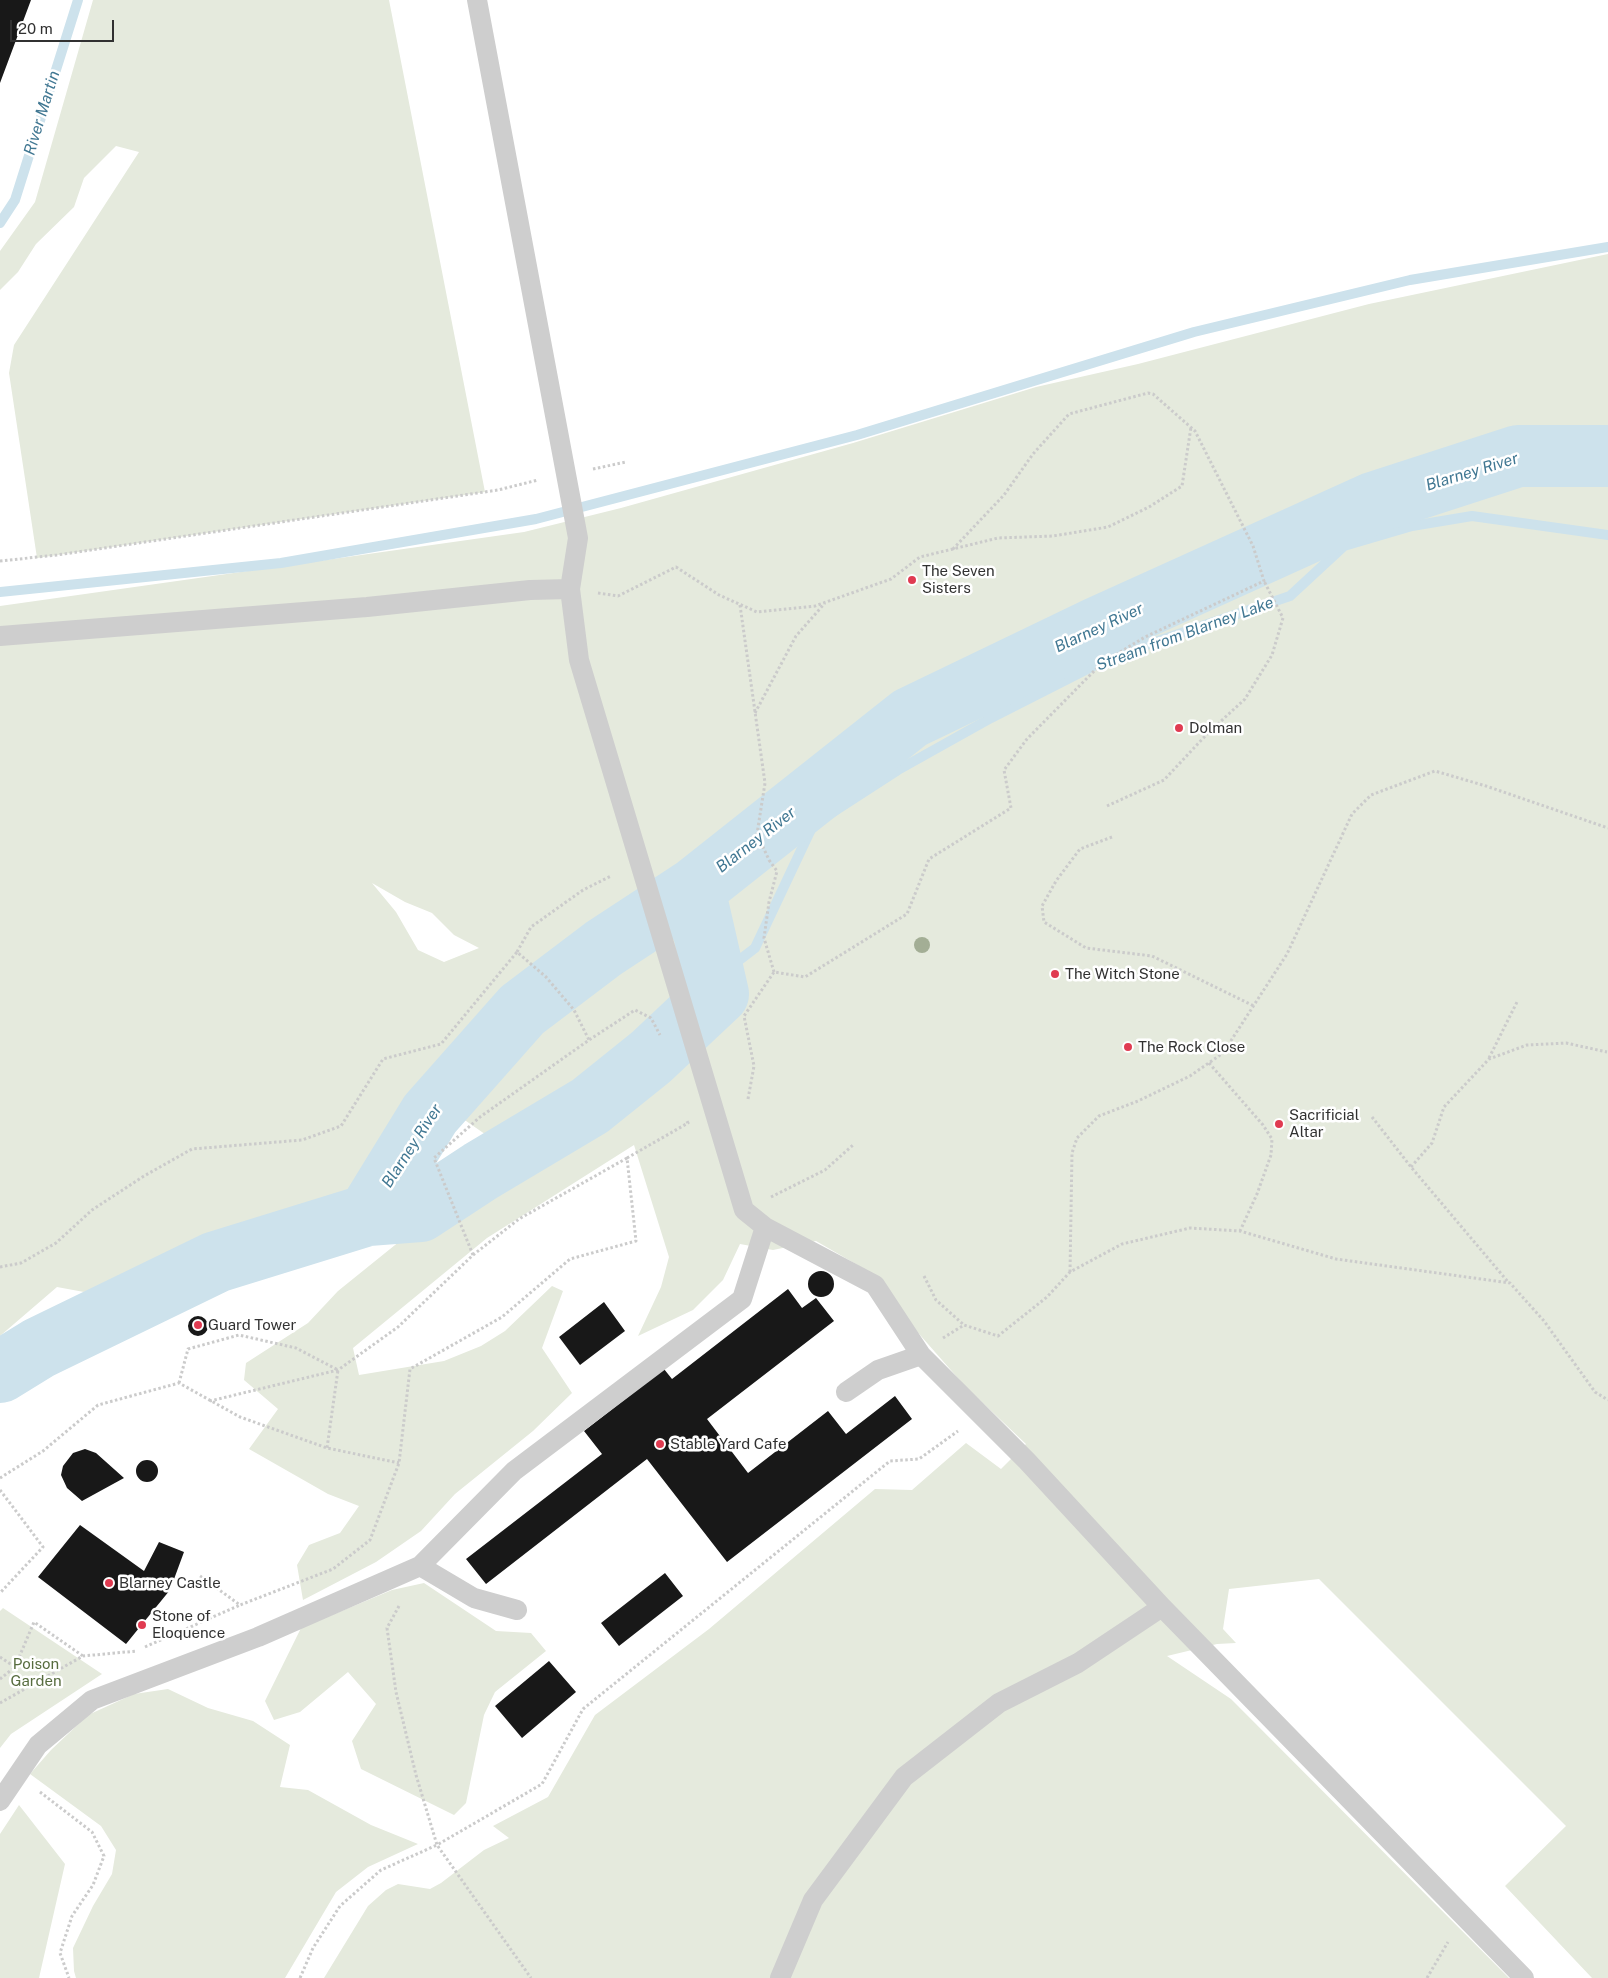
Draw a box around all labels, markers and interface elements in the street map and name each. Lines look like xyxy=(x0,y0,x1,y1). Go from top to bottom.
scale bar xyxy=(12,10,116,42)
text: 20 m xyxy=(18,20,53,37)
water label: River Martin xyxy=(20,68,64,158)
water label: Blarney River xyxy=(1423,449,1521,495)
place label: The Seven Sisters xyxy=(922,562,995,597)
marker: The Seven Sisters xyxy=(906,574,918,586)
water label: Stream from Blarney Lake xyxy=(1094,593,1276,675)
water label: Blarney River xyxy=(1052,599,1146,657)
place label: Dolman xyxy=(1189,719,1242,737)
marker: Dolman xyxy=(1173,722,1185,734)
water label: Blarney River xyxy=(712,803,800,877)
place label: The Witch Stone xyxy=(1065,965,1180,983)
marker: The Witch Stone xyxy=(1049,968,1061,980)
place label: The Rock Close xyxy=(1138,1038,1245,1056)
marker: The Rock Close xyxy=(1122,1041,1134,1053)
water label: Blarney River xyxy=(378,1101,446,1191)
place label: Sacrificial Altar xyxy=(1289,1106,1359,1141)
marker: Sacrificial Altar xyxy=(1273,1118,1285,1130)
place label: Guard Tower xyxy=(208,1316,296,1334)
marker: Guard Tower xyxy=(192,1319,204,1331)
place label: Stable Yard Cafe xyxy=(670,1435,786,1453)
marker: Stable Yard Cafe xyxy=(654,1438,666,1450)
place label: Blarney Castle xyxy=(119,1574,221,1592)
marker: Blarney Castle xyxy=(103,1577,115,1589)
place label: Stone of Eloquence xyxy=(152,1607,225,1642)
marker: Stone of Eloquence xyxy=(136,1619,148,1631)
park label: Poison Garden xyxy=(10,1655,62,1690)

